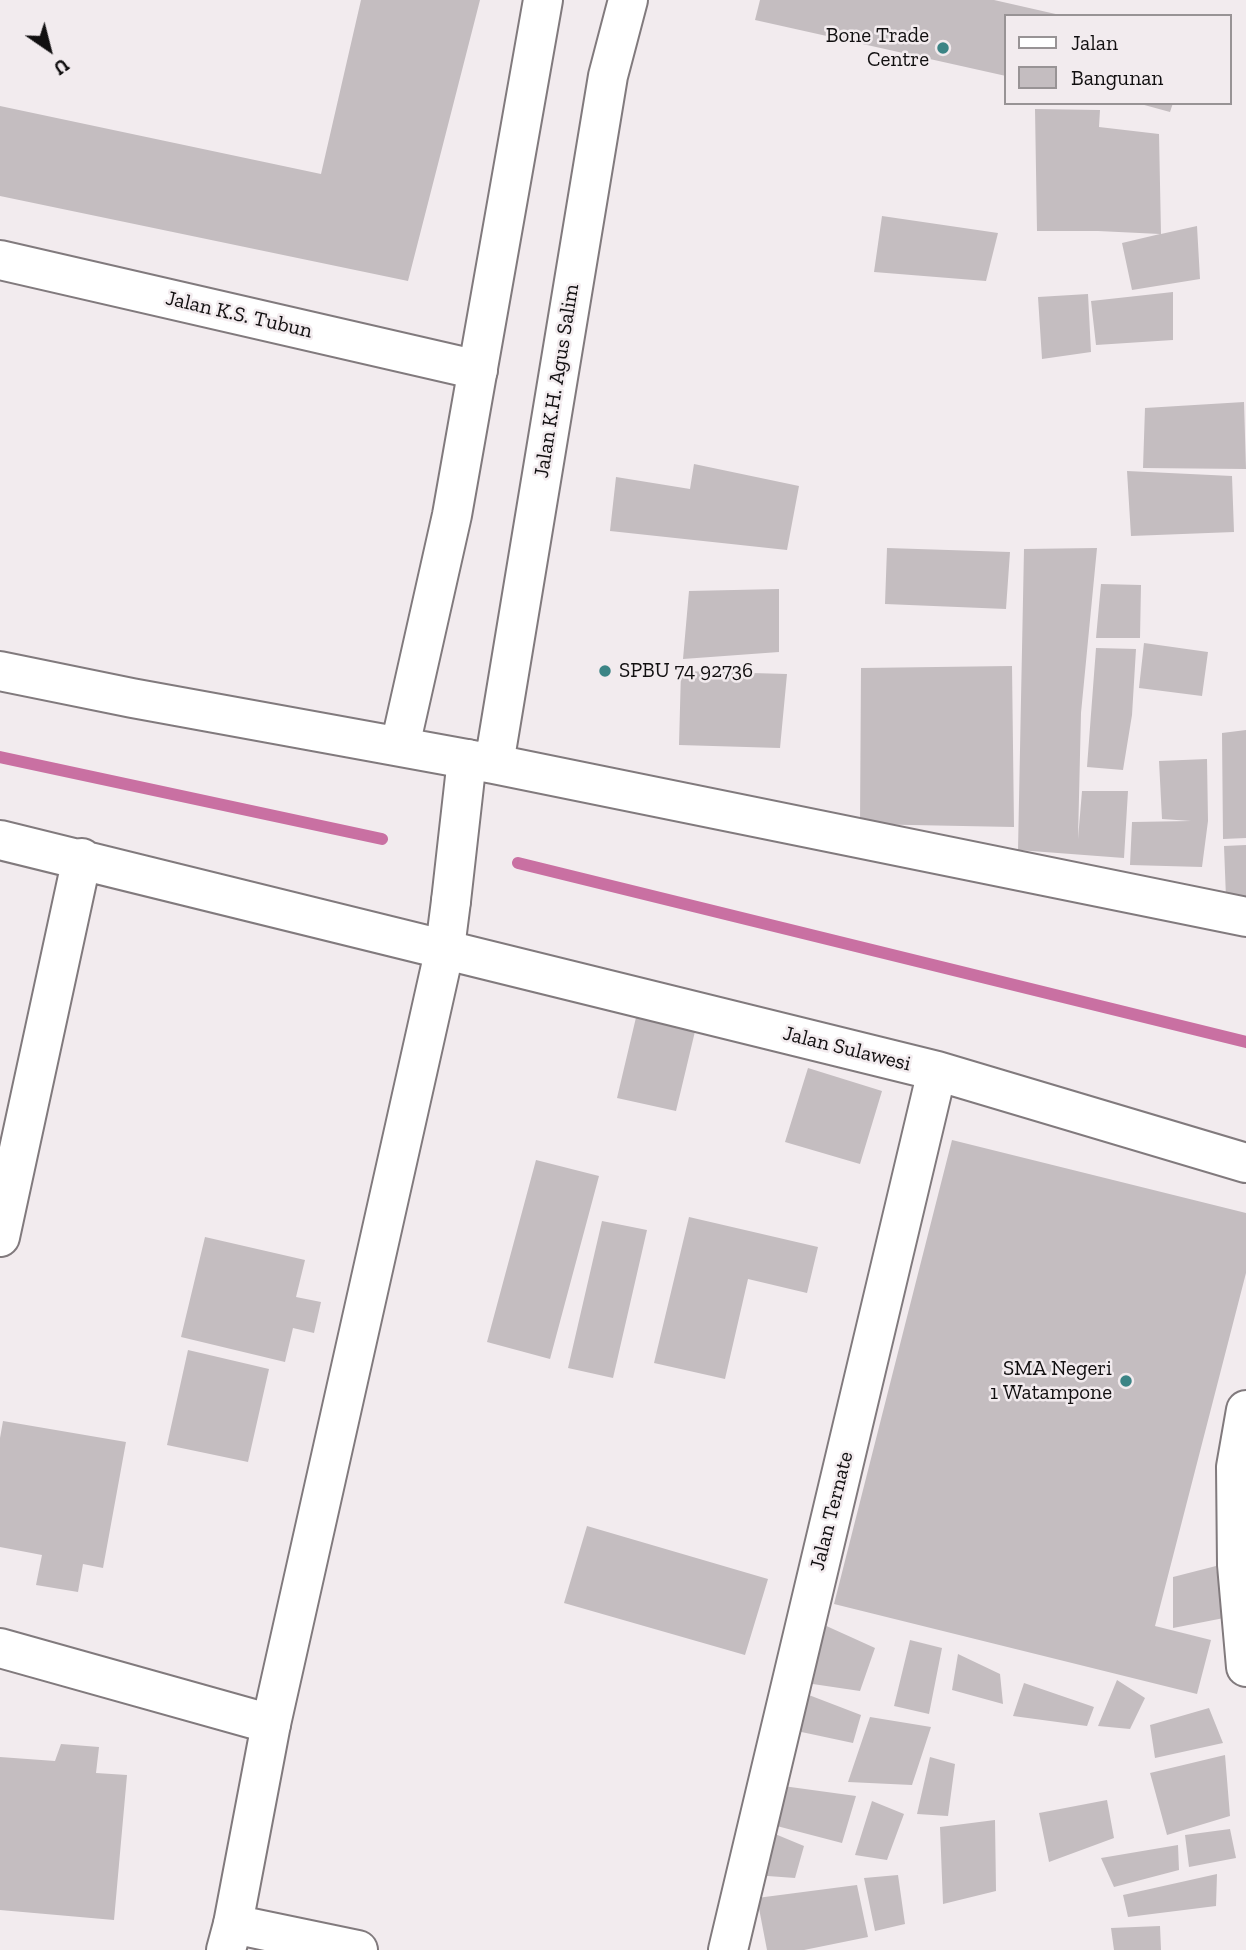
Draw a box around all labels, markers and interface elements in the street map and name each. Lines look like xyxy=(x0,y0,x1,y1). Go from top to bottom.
north arrow xyxy=(14,14,84,84)
legend xyxy=(1004,14,1232,105)
place label: Bone Trade Centre xyxy=(826,23,929,73)
text: Jalan xyxy=(1071,30,1118,55)
marker: Bone Trade Centre xyxy=(935,40,951,56)
text: U xyxy=(49,53,74,80)
text: Bangunan xyxy=(1071,65,1163,90)
street label: Jalan K.H. Agus Salim xyxy=(529,282,585,480)
street label: Jalan K.S. Tubun xyxy=(163,286,315,344)
place label: SPBU 74 92736 xyxy=(619,658,753,684)
marker: SPBU 74 92736 xyxy=(597,663,613,679)
street label: Jalan Sulawesi xyxy=(781,1021,913,1077)
place label: SMA Negeri 1 Watampone xyxy=(990,1356,1112,1406)
marker: SMA Negeri 1 Watampone xyxy=(1118,1373,1134,1389)
street label: Jalan Ternate xyxy=(805,1449,859,1573)

